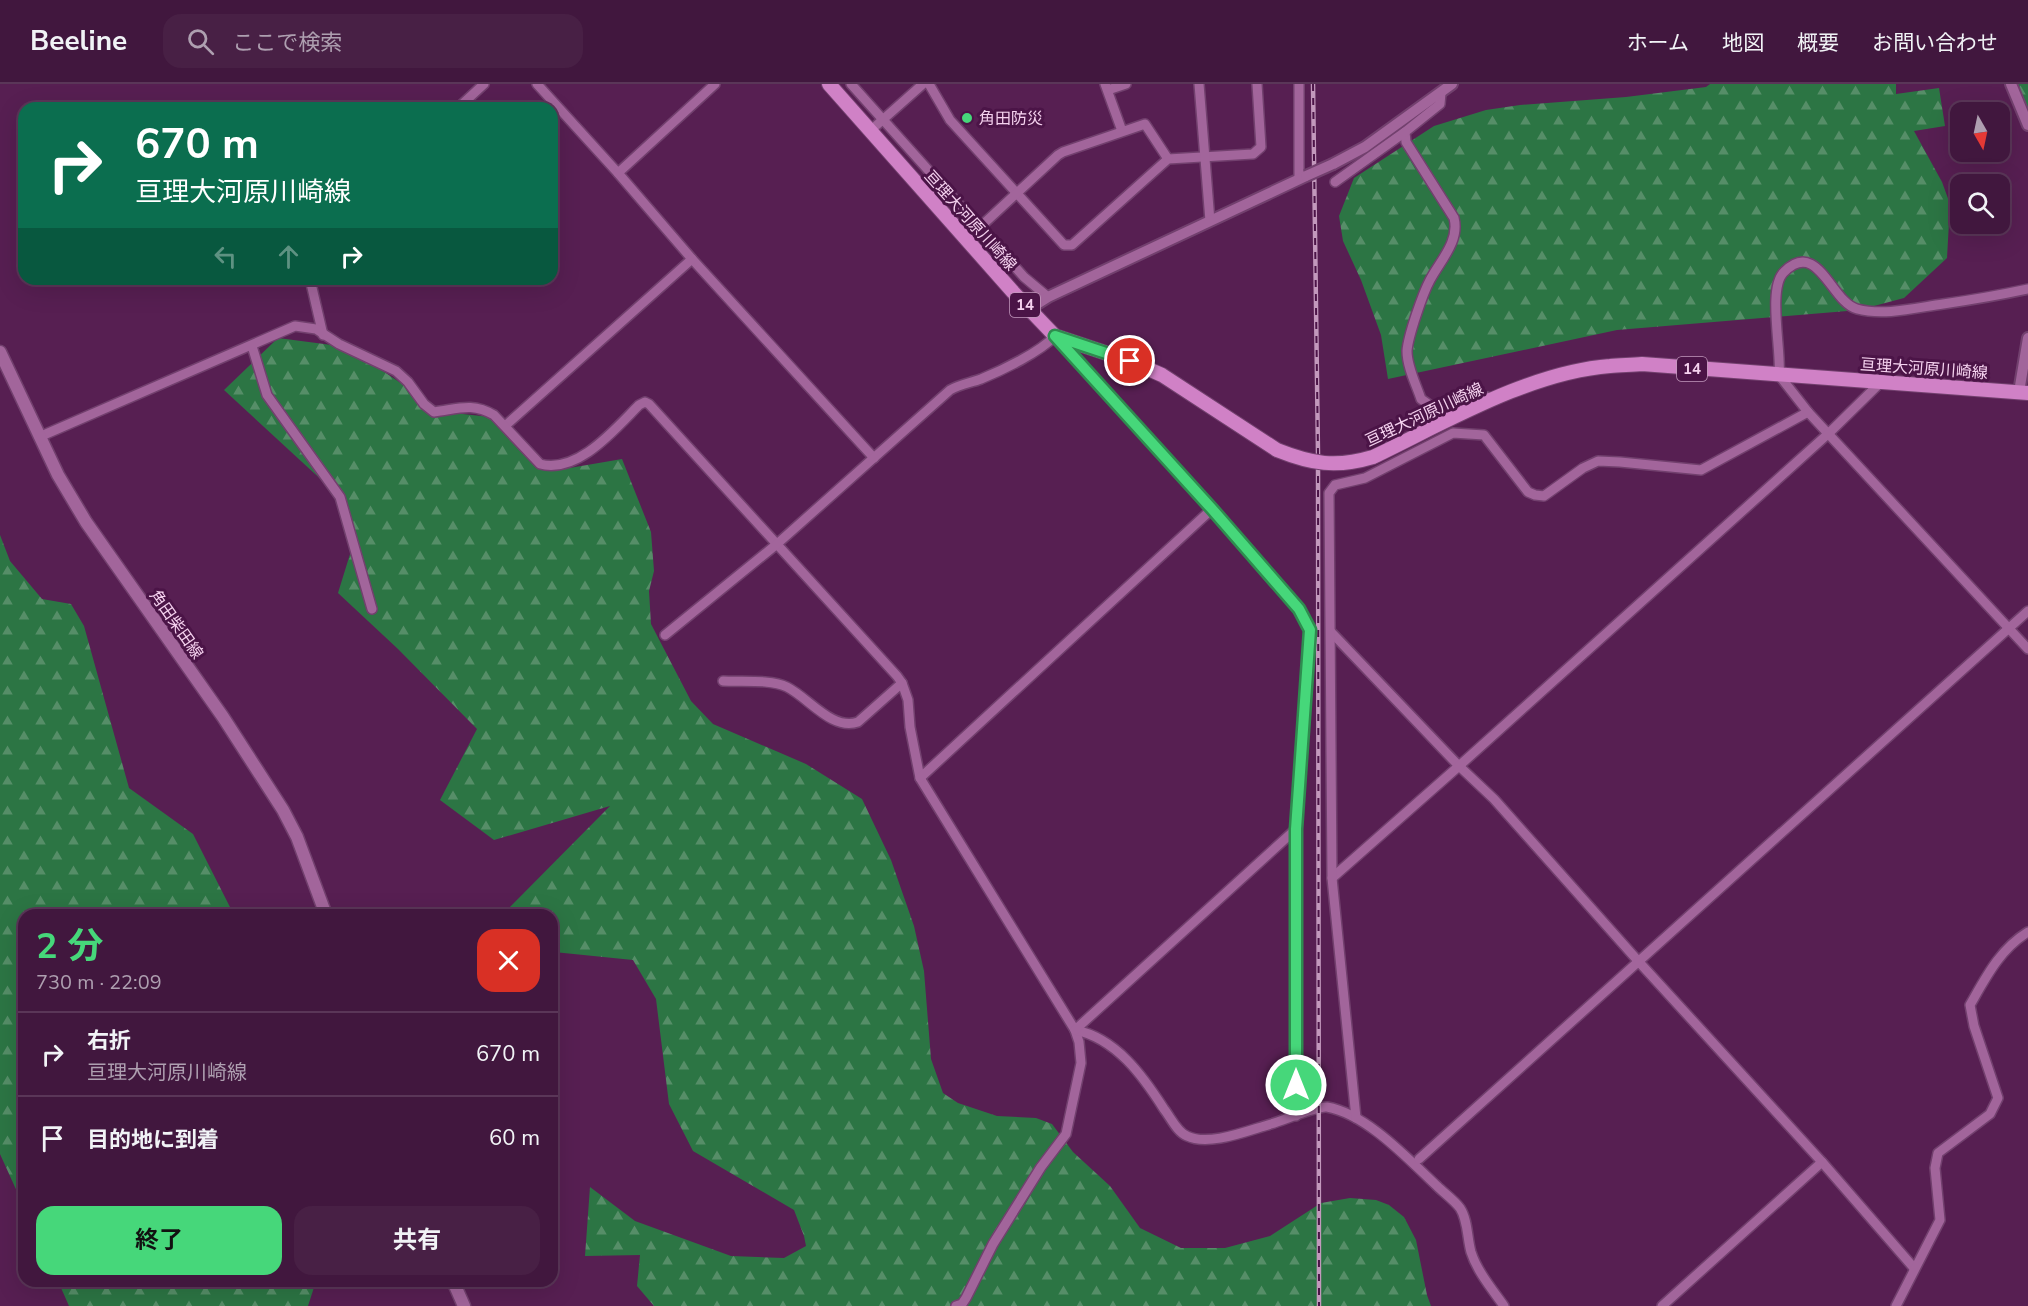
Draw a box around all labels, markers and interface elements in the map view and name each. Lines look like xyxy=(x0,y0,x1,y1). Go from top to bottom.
search box xyxy=(163,14,583,68)
text: Beeline xyxy=(30,22,127,60)
icon: search xyxy=(184,25,217,58)
text: ここで検索 xyxy=(232,28,342,58)
text: ホーム xyxy=(1627,29,1689,57)
text: 地図 xyxy=(1722,29,1764,57)
text: 概要 xyxy=(1797,29,1839,57)
text: お問い合わせ xyxy=(1872,29,1998,57)
north arrow xyxy=(1950,102,2010,162)
map controls xyxy=(1950,102,2010,234)
place label: 角田防災 xyxy=(979,108,1043,130)
marker: 角田防災 xyxy=(960,111,974,125)
text: 670 m xyxy=(135,116,259,173)
icon: right xyxy=(36,126,114,204)
street label: 亘理大河原川崎線 xyxy=(919,166,1021,276)
text: 亘理大河原川崎線 xyxy=(135,174,351,211)
button: search xyxy=(1950,174,2010,234)
icon: left xyxy=(209,240,242,273)
icon: ahead xyxy=(272,240,305,273)
icon: right xyxy=(335,240,368,273)
road number: 14 xyxy=(1010,293,1040,317)
pin xyxy=(1104,335,1155,386)
icon: arrive xyxy=(1113,344,1146,377)
street label: 亘理大河原川崎線 xyxy=(1859,354,1989,384)
road number: 14 xyxy=(1677,357,1707,381)
street label: 亘理大河原川崎線 xyxy=(1362,378,1487,452)
street label: 角田柴田線 xyxy=(144,585,208,664)
text: 2 分 xyxy=(36,922,103,971)
button: close xyxy=(477,929,540,992)
text: 730 m · 22:09 xyxy=(36,969,162,996)
text: 右折 xyxy=(87,1026,131,1056)
icon: right xyxy=(36,1038,69,1071)
text: 670 m xyxy=(476,1039,540,1069)
position arrow xyxy=(1264,1053,1328,1117)
text: 亘理大河原川崎線 xyxy=(87,1059,247,1086)
icon: arrive xyxy=(36,1122,69,1155)
text: 60 m xyxy=(489,1123,540,1153)
text: 目的地に到着 xyxy=(87,1125,219,1155)
button: 終了 xyxy=(36,1206,282,1275)
button: 共有 xyxy=(294,1206,540,1275)

